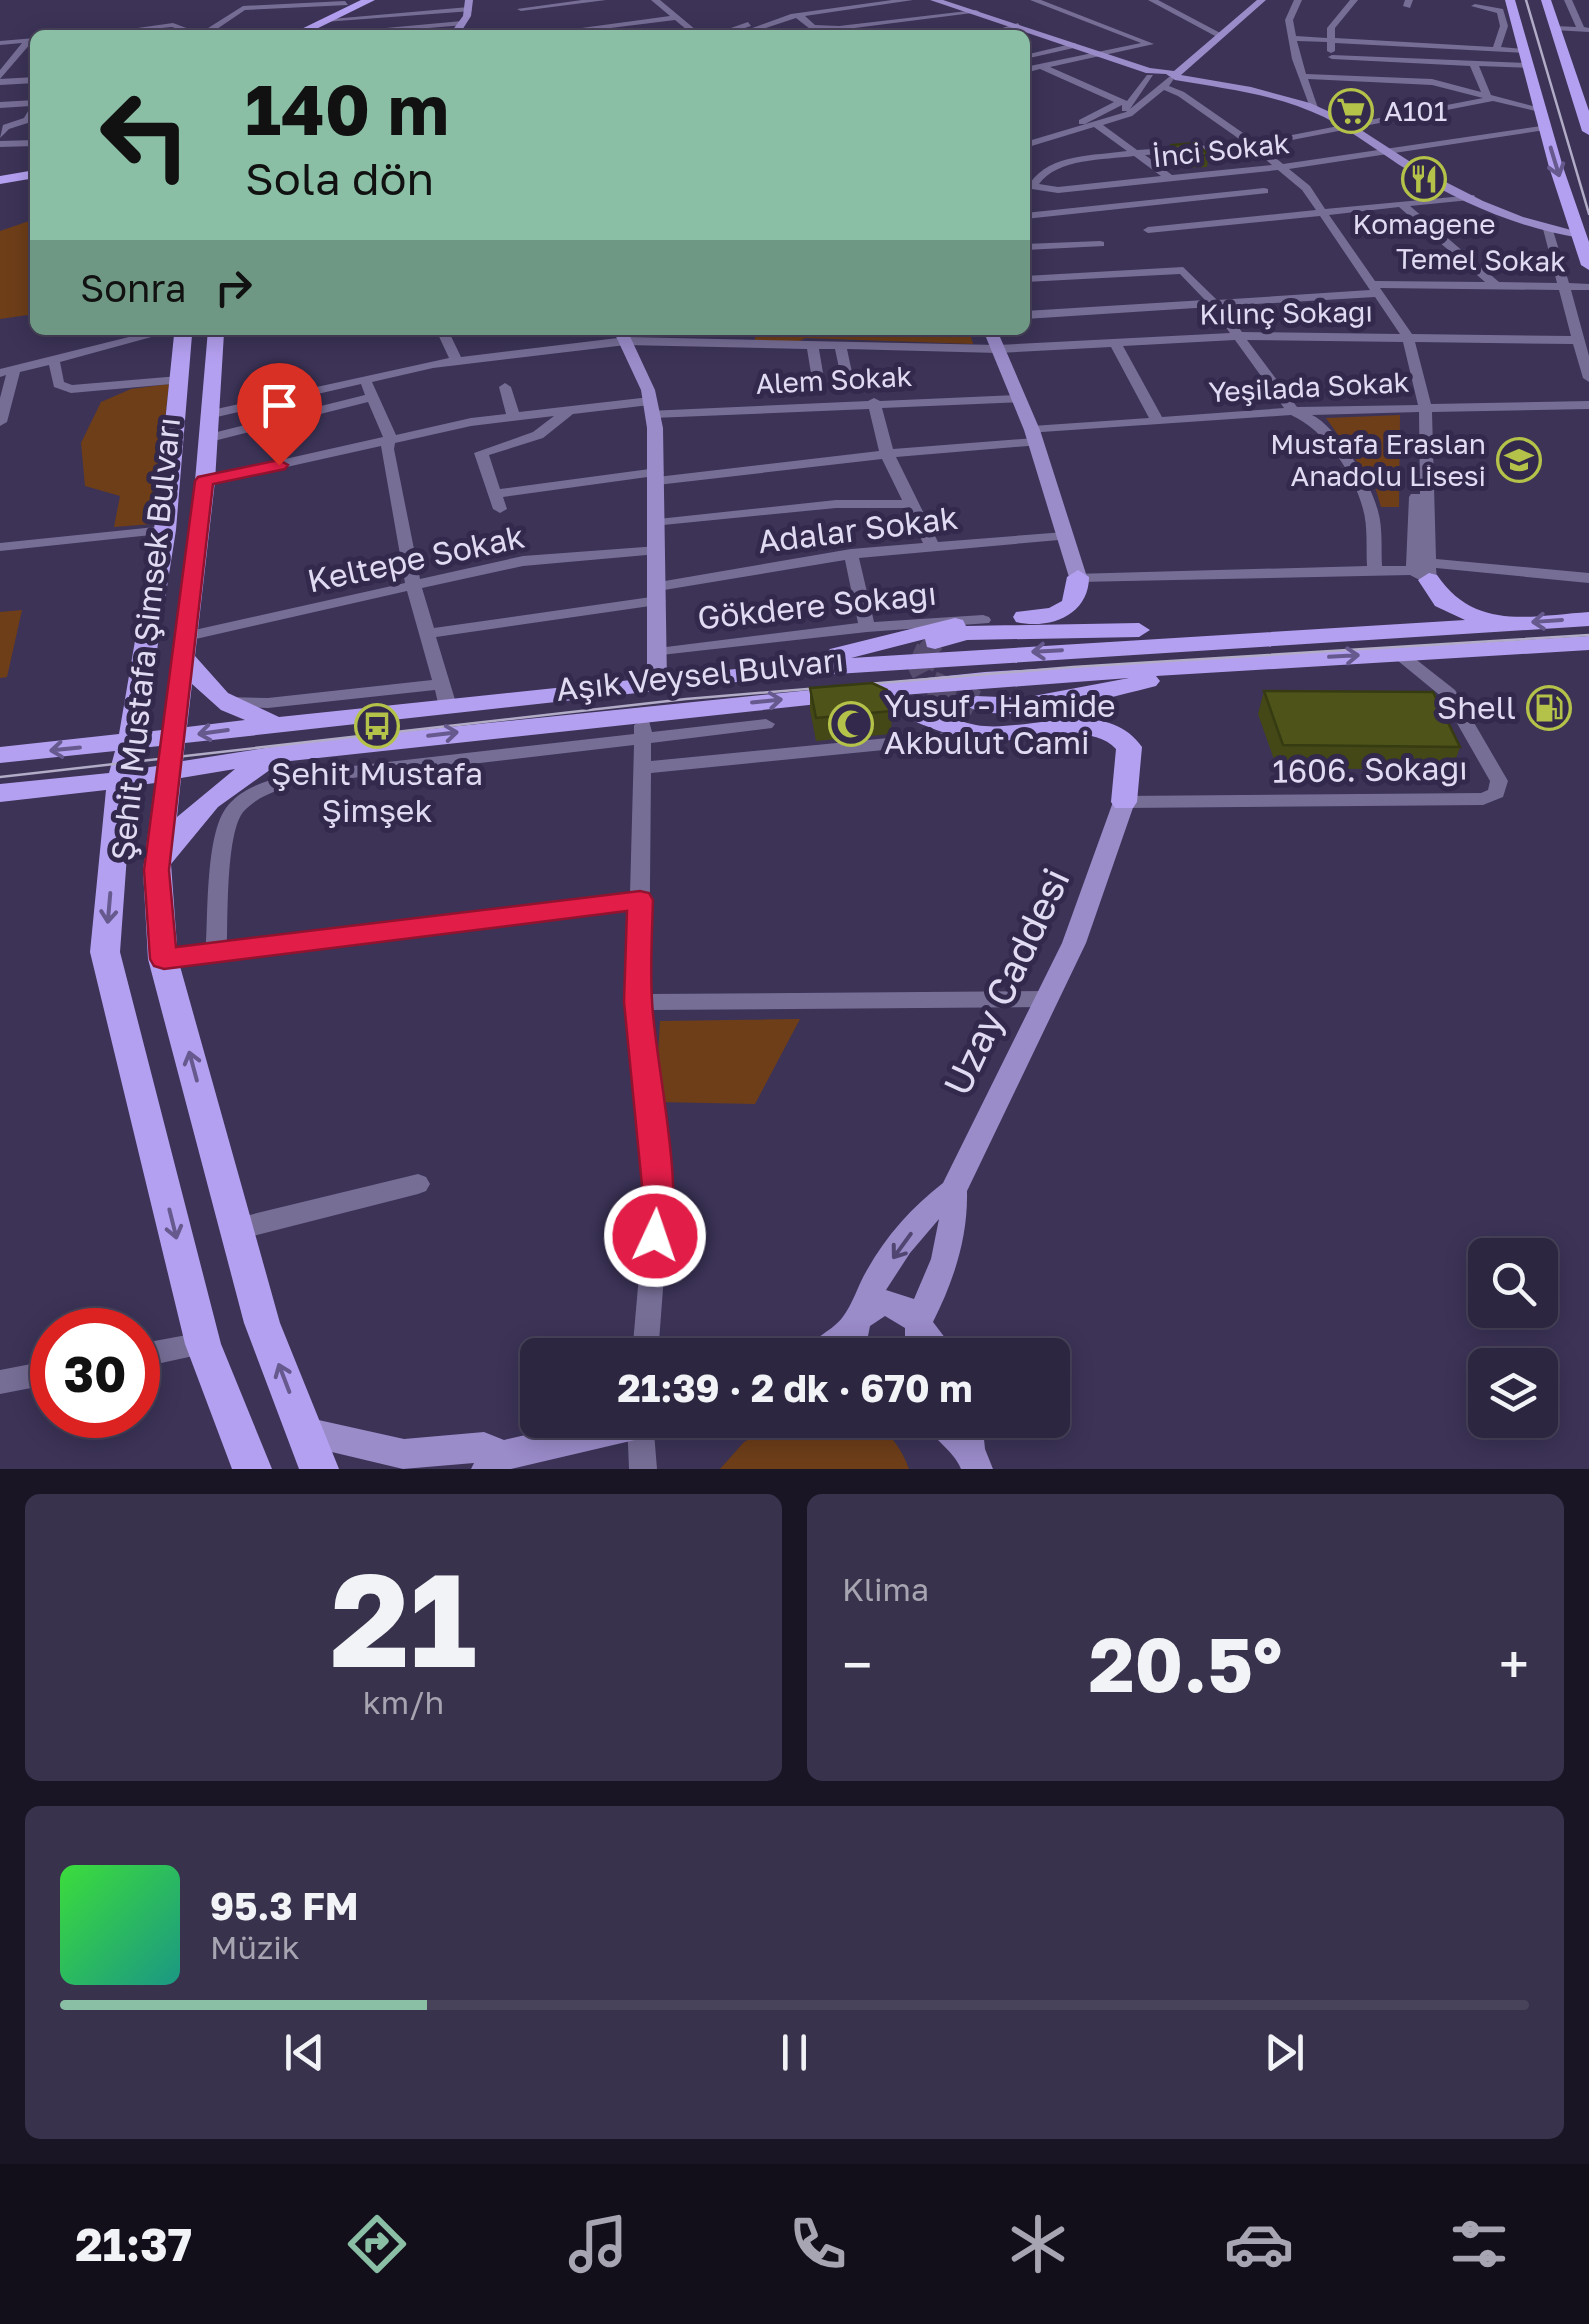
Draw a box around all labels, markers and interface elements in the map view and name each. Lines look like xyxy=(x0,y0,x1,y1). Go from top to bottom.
text: 140 m xyxy=(245,66,449,150)
icon: left xyxy=(80,70,210,200)
supermarket icon: A101 xyxy=(1328,88,1374,134)
place label: A101 xyxy=(1384,94,1447,127)
street label: İnci Sokak xyxy=(1151,126,1291,173)
one-way arrow xyxy=(1547,145,1565,177)
text: Sola dön xyxy=(245,151,434,205)
restaurant icon: Komagene xyxy=(1401,156,1447,202)
place label: Komagene xyxy=(1352,207,1496,240)
street label: Temel Sokak xyxy=(1396,242,1566,277)
icon: right xyxy=(206,260,261,315)
text: Sonra xyxy=(80,265,186,310)
street label: Kılınç Sokağı xyxy=(1199,294,1373,331)
street label: Alem Sokak xyxy=(755,359,913,400)
pin xyxy=(237,363,322,466)
street label: Yeşilada Sokak xyxy=(1208,365,1410,408)
icon: arrive xyxy=(252,378,307,433)
street label: Şehit Mustafa Şimsek Bulvarı xyxy=(103,415,187,862)
place label: Mustafa Eraslan Anadolu Lisesi xyxy=(1270,427,1486,492)
school or university icon: Mustafa Eraslan Anadolu Lisesi xyxy=(1496,437,1542,483)
street label: Adalar Sokak xyxy=(756,498,960,560)
street label: Keltepe Sokak xyxy=(304,516,528,600)
street label: Gökdere Sokağı xyxy=(696,574,938,636)
one-way arrow xyxy=(1531,612,1563,631)
street label: Aşık Veysel Bulvarı xyxy=(554,640,845,708)
one-way arrow xyxy=(1031,642,1064,661)
one-way arrow xyxy=(1327,646,1359,665)
fuel station icon: Shell xyxy=(1526,685,1572,731)
place label: Yusuf - Hamide Akbulut Cami xyxy=(884,686,1116,761)
place label: Shell xyxy=(1437,688,1516,726)
one-way arrow xyxy=(750,691,782,710)
mosque icon: Yusuf - Hamide Akbulut Cami xyxy=(828,701,874,747)
bus stop icon: Şehit Mustafa Şimşek xyxy=(354,703,400,749)
one-way arrow xyxy=(197,723,229,741)
one-way arrow xyxy=(427,724,459,743)
one-way arrow xyxy=(49,739,82,758)
street label: 1606. Sokağı xyxy=(1272,748,1468,790)
place label: Şehit Mustafa Şimşek xyxy=(271,754,483,829)
street label: Uzay Caddesi xyxy=(933,861,1078,1102)
one-way arrow xyxy=(99,891,118,923)
one-way arrow xyxy=(182,1051,201,1083)
position arrow xyxy=(603,1184,707,1288)
one-way arrow xyxy=(165,1207,183,1239)
one-way arrow xyxy=(892,1232,913,1259)
map controls xyxy=(1468,1238,1558,1438)
button: search xyxy=(1468,1238,1558,1328)
speed limit sign: 30 xyxy=(30,1308,160,1438)
button: layers xyxy=(1468,1348,1558,1438)
one-way arrow xyxy=(273,1363,291,1394)
text: 21:39 · 2 dk · 670 m xyxy=(618,1365,972,1410)
text: 21 xyxy=(330,1540,477,1696)
text: Klima xyxy=(842,1570,929,1608)
text: 20.5° xyxy=(1089,1618,1282,1709)
text: − xyxy=(842,1631,872,1697)
text: + xyxy=(1499,1631,1529,1697)
text: km/h xyxy=(363,1683,444,1721)
text: 95.3 FM xyxy=(210,1883,359,1928)
text: Müzik xyxy=(210,1928,300,1966)
icon: previous xyxy=(277,2025,332,2080)
icon: pause xyxy=(767,2025,822,2080)
icon: next xyxy=(1257,2025,1312,2080)
icon: directions xyxy=(342,2209,412,2279)
icon: music xyxy=(563,2209,633,2279)
icon: phone xyxy=(783,2209,853,2279)
icon: climate xyxy=(1003,2209,1073,2279)
icon: car xyxy=(1224,2209,1294,2279)
icon: filters xyxy=(1444,2209,1514,2279)
text: 21:37 xyxy=(75,2217,192,2271)

